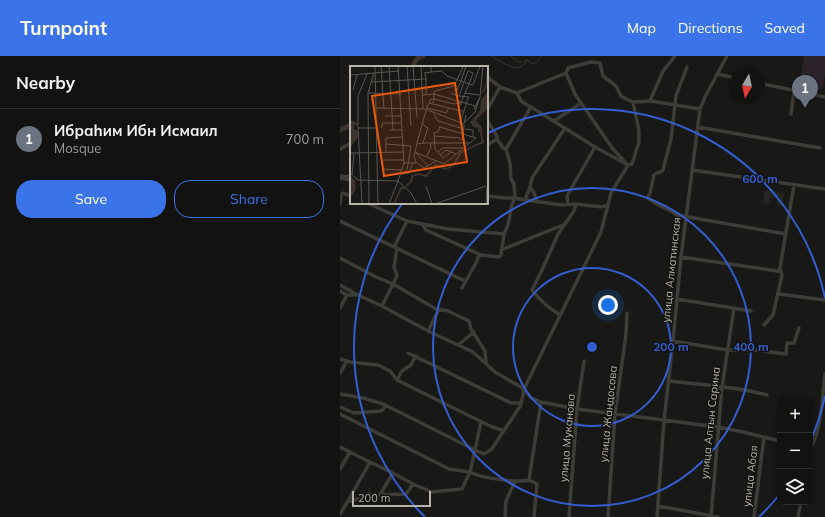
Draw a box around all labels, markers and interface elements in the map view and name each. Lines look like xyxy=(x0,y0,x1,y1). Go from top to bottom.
text: Turnpoint xyxy=(20,16,107,40)
text: Map xyxy=(627,19,656,37)
text: Directions xyxy=(678,19,743,37)
text: Saved xyxy=(765,19,805,37)
inset map xyxy=(350,66,488,204)
north arrow xyxy=(729,68,765,104)
text: Nearby xyxy=(16,72,75,93)
pin: 1 xyxy=(792,75,818,108)
text: Ибраһим Ибн Исмаил xyxy=(54,121,218,140)
text: 1 xyxy=(25,131,33,147)
text: 700 m xyxy=(286,131,324,147)
text: Mosque xyxy=(54,140,101,156)
text: 600 m xyxy=(742,171,778,186)
button: Save xyxy=(16,180,166,218)
button: Share xyxy=(174,180,324,218)
street label: улица Алматинская xyxy=(659,217,683,323)
your location xyxy=(598,295,618,315)
text: 200 m xyxy=(653,339,689,354)
text: 400 m xyxy=(733,339,769,354)
centre of rings xyxy=(585,340,599,354)
street label: улица Жандосова xyxy=(596,365,620,463)
street label: улица Алтын Сарина xyxy=(697,366,723,480)
street label: улица Муканова xyxy=(556,393,578,483)
map controls xyxy=(777,397,813,505)
button: + xyxy=(777,397,813,433)
button: − xyxy=(777,433,813,469)
street label: улица Абая xyxy=(739,444,761,508)
button: layers xyxy=(777,469,813,505)
scale bar xyxy=(352,489,431,508)
text: 200 m xyxy=(358,491,390,505)

